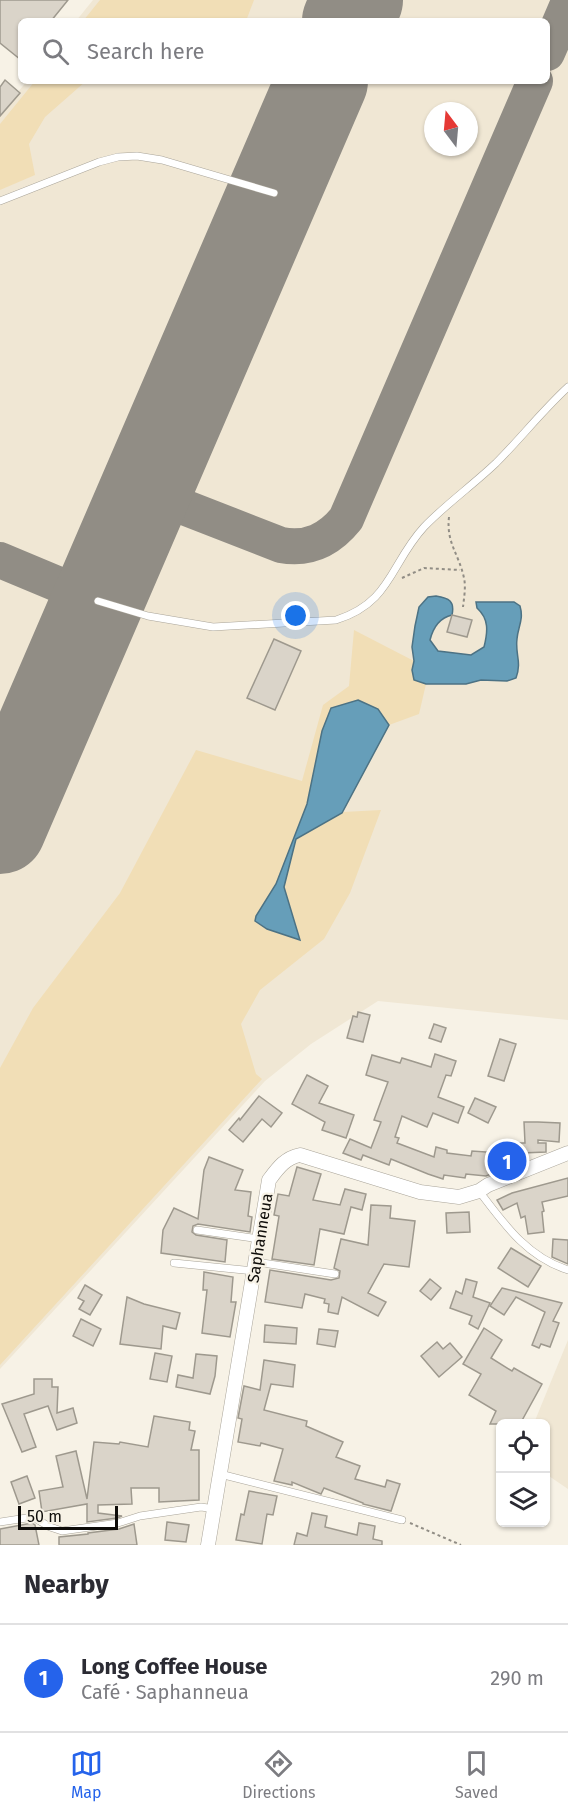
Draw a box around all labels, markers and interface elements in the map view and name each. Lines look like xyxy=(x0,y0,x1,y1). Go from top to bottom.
search box xyxy=(18,18,550,84)
icon: search xyxy=(39,35,72,68)
text: Search here xyxy=(87,38,205,65)
north arrow xyxy=(424,102,478,156)
your location xyxy=(281,601,310,630)
pin: 1 xyxy=(488,1138,526,1184)
street label: Saphanneua xyxy=(244,1192,276,1284)
map controls xyxy=(496,1419,550,1527)
button: locate xyxy=(496,1419,550,1473)
button: layers xyxy=(496,1473,550,1527)
scale bar xyxy=(18,1503,118,1530)
text: 50 m xyxy=(27,1507,62,1526)
text: Nearby xyxy=(24,1569,109,1600)
text: Long Coffee House xyxy=(81,1653,267,1680)
text: 1 xyxy=(39,1666,48,1690)
text: 290 m xyxy=(490,1666,544,1690)
text: Café · Saphanneua xyxy=(81,1680,249,1704)
tab: Map xyxy=(70,1747,103,1802)
tab: Directions xyxy=(242,1747,316,1802)
tab: Saved xyxy=(455,1747,498,1802)

